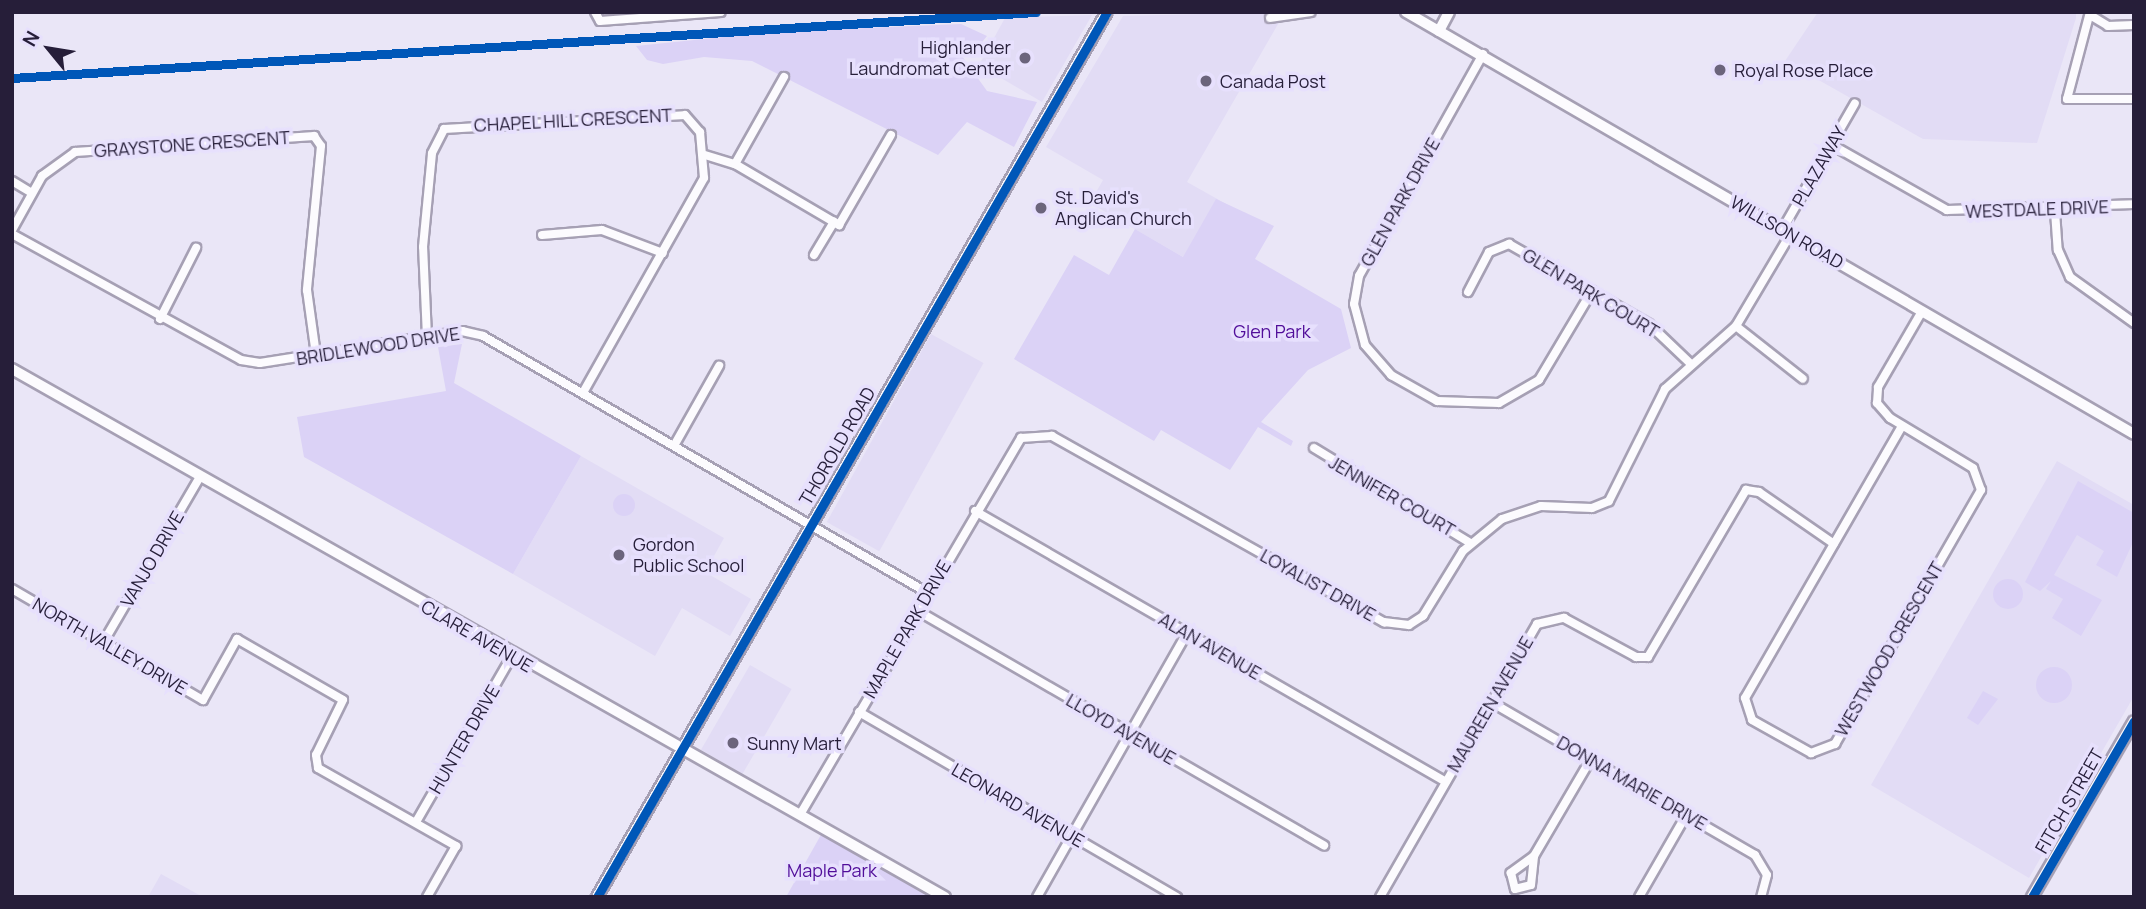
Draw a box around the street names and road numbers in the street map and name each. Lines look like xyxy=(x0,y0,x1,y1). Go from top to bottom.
street label: CHAPEL HILL CRESCENT xyxy=(472,104,674,136)
street label: PLAZAWAY xyxy=(1788,122,1850,210)
street label: GRAYSTONE CRESCENT xyxy=(93,126,291,162)
street label: GLEN PARK DRIVE xyxy=(1356,134,1444,270)
street label: WILLSON ROAD xyxy=(1727,191,1847,273)
street label: WESTDALE DRIVE xyxy=(1965,196,2109,222)
street label: GLEN PARK COURT xyxy=(1519,244,1663,342)
street label: BRIDLEWOOD DRIVE xyxy=(295,322,461,370)
street label: THOROLD ROAD xyxy=(794,383,880,509)
street label: JENNIFER COURT xyxy=(1325,451,1459,541)
street label: VANJO DRIVE xyxy=(116,507,188,611)
street label: LOYALIST DRIVE xyxy=(1256,544,1380,626)
street label: MAPLE PARK DRIVE xyxy=(859,556,955,702)
street label: WESTWOOD CRESCENT xyxy=(1830,558,1948,740)
street label: NORTH VALLEY DRIVE xyxy=(29,593,191,699)
street label: CLARE AVENUE xyxy=(417,595,537,677)
street label: ALAN AVENUE xyxy=(1155,608,1265,684)
street label: MAUREEN AVENUE xyxy=(1442,632,1538,776)
street label: HUNTER DRIVE xyxy=(424,681,504,797)
street label: LLOYD AVENUE xyxy=(1062,689,1180,769)
street label: DONNA MARIE DRIVE xyxy=(1553,731,1711,835)
street label: FITCH STREET xyxy=(2030,745,2108,857)
street label: LEONARD AVENUE xyxy=(948,758,1088,852)

